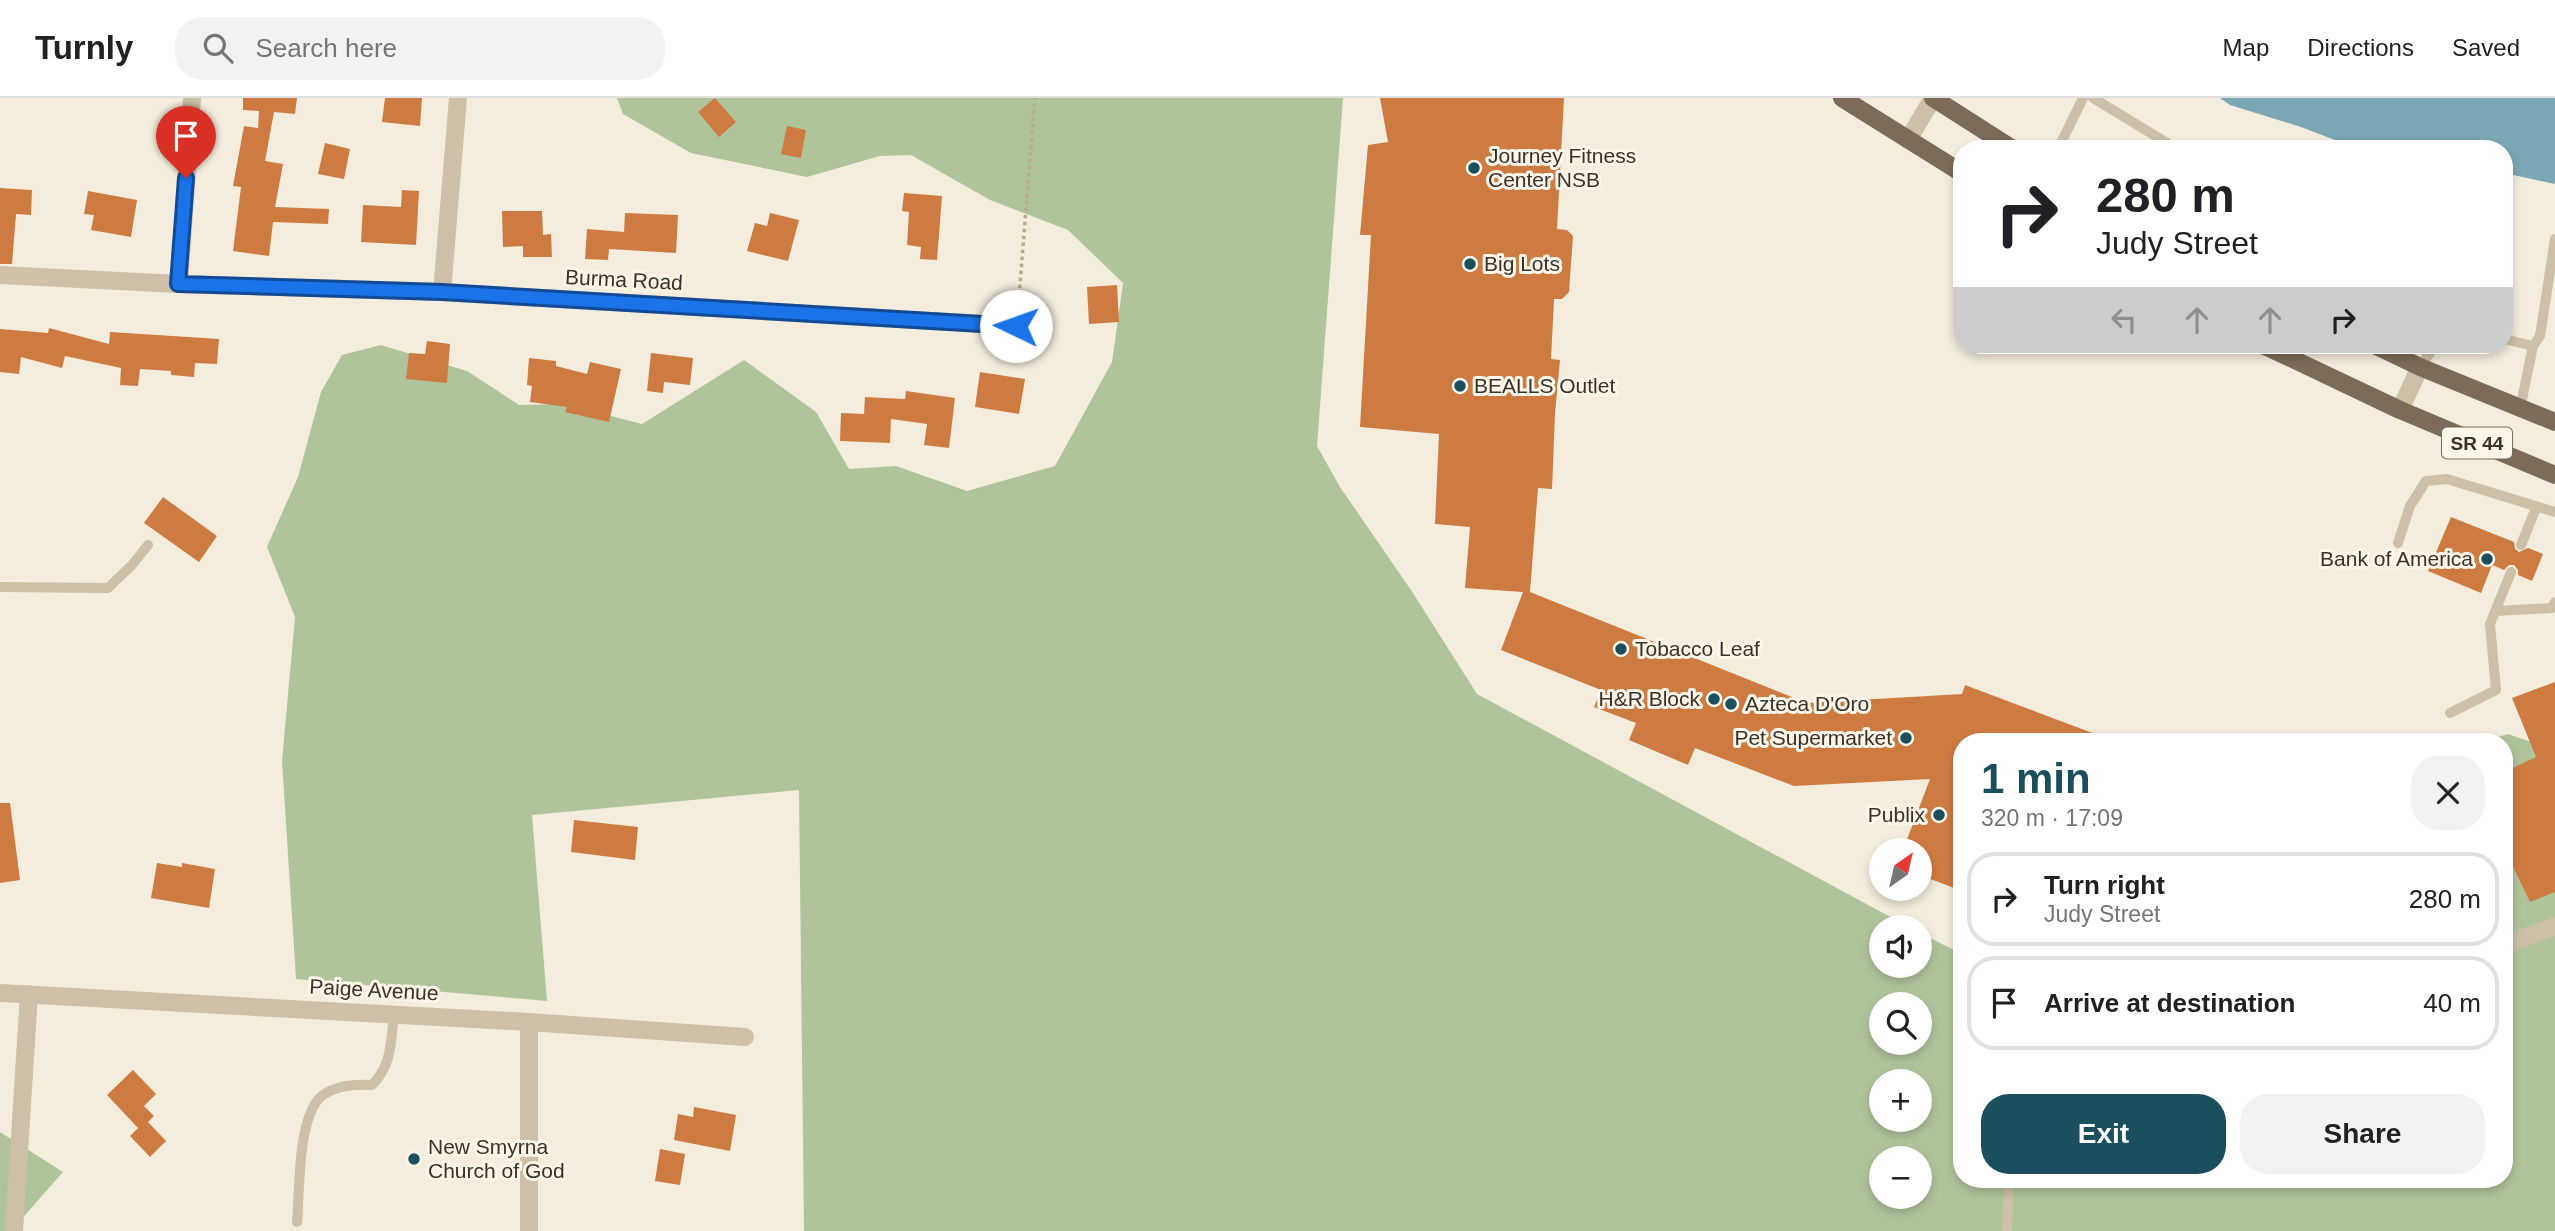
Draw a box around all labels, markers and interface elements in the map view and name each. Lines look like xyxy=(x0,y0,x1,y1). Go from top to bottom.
search box xyxy=(175,17,665,80)
text: Turnly xyxy=(35,29,133,66)
icon: search xyxy=(199,29,237,67)
text: Search here xyxy=(255,33,397,63)
text: Map xyxy=(2223,34,2269,61)
text: Directions xyxy=(2307,34,2414,61)
text: Saved xyxy=(2452,34,2520,61)
pin xyxy=(156,106,216,178)
icon: arrive xyxy=(167,117,205,155)
place label: Journey Fitness Center NSB xyxy=(1488,144,1636,191)
marker: Journey Fitness Center NSB xyxy=(1466,160,1482,176)
icon: right xyxy=(1981,168,2072,259)
text: 280 m xyxy=(2096,168,2235,222)
text: Judy Street xyxy=(2096,225,2258,261)
place label: Big Lots xyxy=(1484,252,1560,275)
marker: Big Lots xyxy=(1462,256,1478,272)
street label: Burma Road xyxy=(565,265,683,294)
position arrow xyxy=(979,289,1053,363)
icon: left xyxy=(2105,301,2143,339)
icon: ahead xyxy=(2178,301,2216,339)
icon: ahead xyxy=(2251,301,2289,339)
icon: right xyxy=(2324,301,2362,339)
place label: BEALLS Outlet xyxy=(1474,374,1615,397)
marker: BEALLS Outlet xyxy=(1452,378,1468,394)
road number: SR 44 xyxy=(2442,428,2512,458)
place label: Bank of America xyxy=(2320,547,2473,570)
marker: Bank of America xyxy=(2479,551,2495,567)
place label: Tobacco Leaf xyxy=(1635,637,1760,660)
marker: Tobacco Leaf xyxy=(1613,641,1629,657)
place label: H&R Block xyxy=(1598,687,1700,710)
marker: H&R Block xyxy=(1706,691,1722,707)
place label: Azteca D'Oro xyxy=(1745,692,1869,715)
marker: Azteca D'Oro xyxy=(1723,696,1739,712)
place label: Pet Supermarket xyxy=(1734,726,1892,749)
marker: Pet Supermarket xyxy=(1898,730,1914,746)
text: 1 min xyxy=(1981,755,2091,802)
button: close xyxy=(2411,756,2485,830)
place label: Publix xyxy=(1868,803,1925,826)
text: 320 m · 17:09 xyxy=(1981,805,2123,831)
marker: Publix xyxy=(1931,807,1947,823)
north arrow xyxy=(1869,838,1932,901)
map controls xyxy=(1869,838,1932,1209)
text: Turn right xyxy=(2044,870,2165,900)
icon: right xyxy=(1985,880,2023,918)
text: 280 m xyxy=(2409,884,2481,914)
text: Judy Street xyxy=(2044,901,2160,927)
button: sound xyxy=(1869,915,1932,978)
street label: Paige Avenue xyxy=(309,975,439,1004)
icon: arrive xyxy=(1985,984,2023,1022)
text: Arrive at destination xyxy=(2044,988,2295,1018)
text: 40 m xyxy=(2423,988,2481,1018)
button: search xyxy=(1869,992,1932,1055)
button: + xyxy=(1869,1069,1932,1132)
button: Exit xyxy=(1981,1094,2226,1174)
button: Share xyxy=(2240,1094,2485,1174)
place label: New Smyrna Church of God xyxy=(428,1135,565,1182)
button: − xyxy=(1869,1146,1932,1209)
marker: New Smyrna Church of God xyxy=(406,1151,422,1167)

